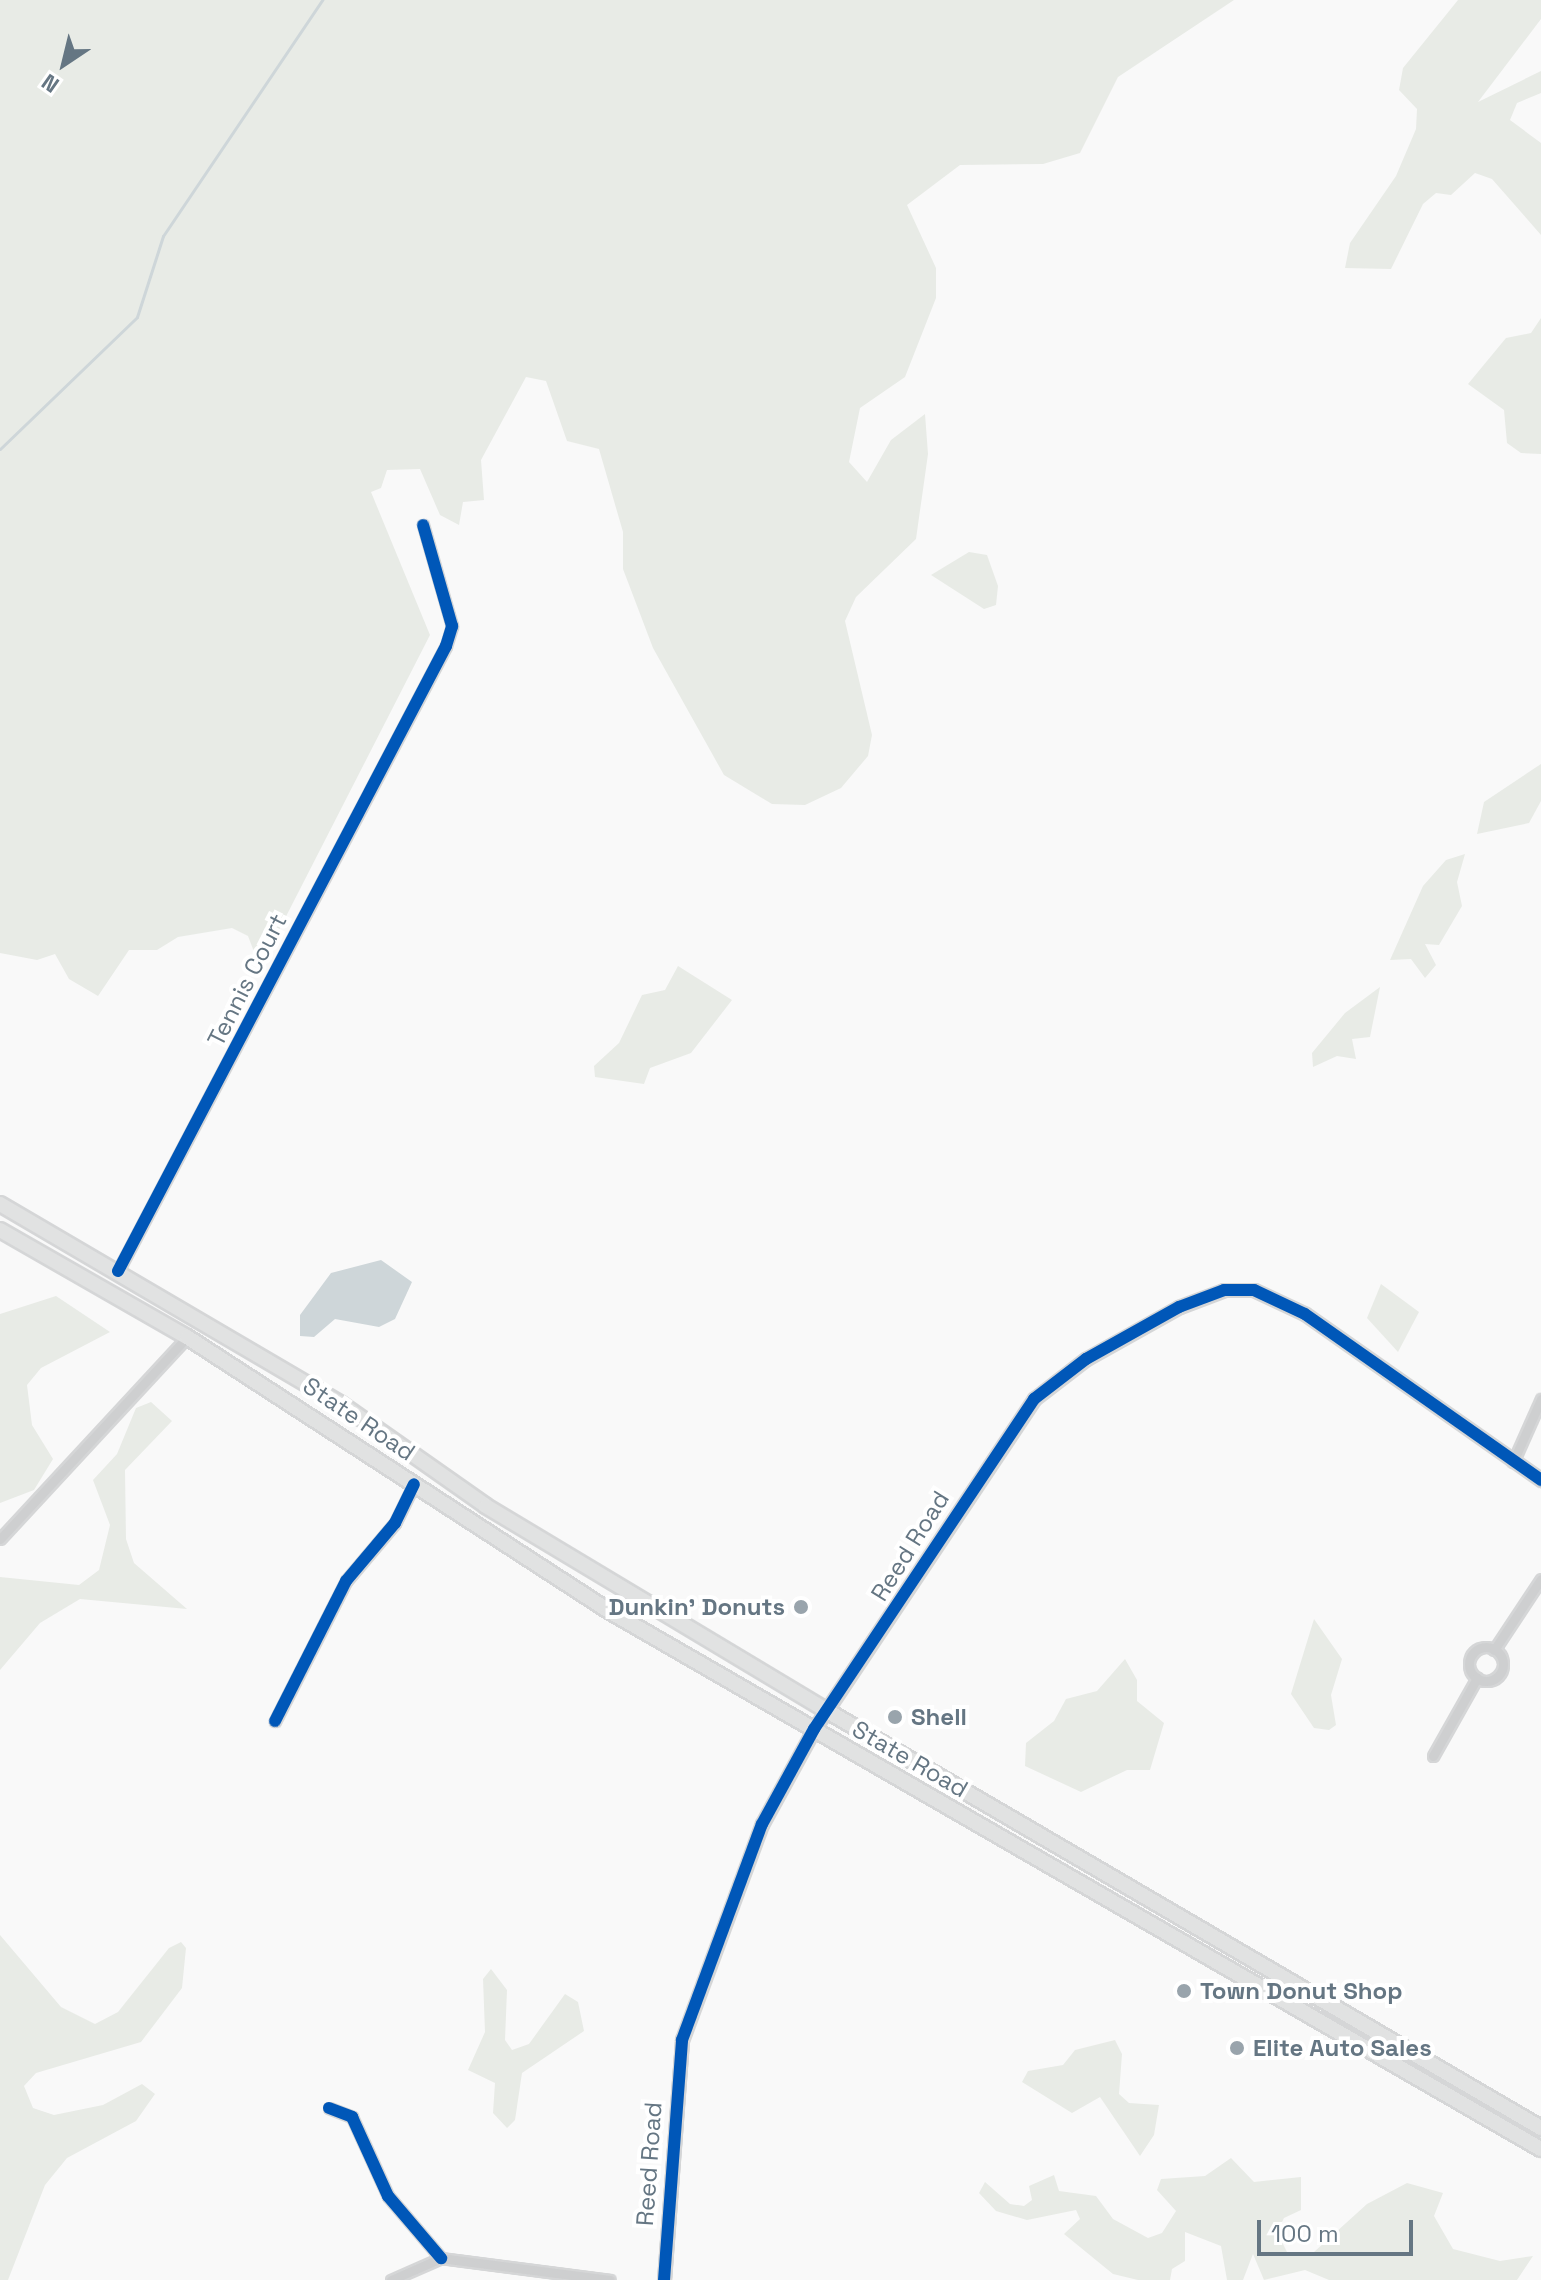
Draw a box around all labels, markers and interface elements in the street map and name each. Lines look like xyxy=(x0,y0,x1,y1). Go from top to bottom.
north arrow xyxy=(24,24,104,104)
text: N xyxy=(36,68,64,99)
street label: Tennis Court xyxy=(201,909,293,1051)
street label: State Road xyxy=(298,1371,420,1467)
street label: Reed Road xyxy=(865,1486,955,1606)
place label: Dunkin' Donuts xyxy=(608,1593,785,1621)
marker: Dunkin' Donuts xyxy=(792,1598,810,1616)
place label: Shell xyxy=(911,1703,967,1731)
marker: Shell xyxy=(886,1708,904,1726)
street label: State Road xyxy=(847,1714,973,1804)
place label: Town Donut Shop xyxy=(1200,1977,1403,2005)
marker: Town Donut Shop xyxy=(1175,1982,1193,2000)
place label: Elite Auto Sales xyxy=(1253,2034,1432,2062)
marker: Elite Auto Sales xyxy=(1228,2039,1246,2057)
street label: Reed Road xyxy=(630,2101,668,2227)
scale bar xyxy=(1261,2204,1417,2254)
text: 100 m xyxy=(1271,2218,1339,2249)

